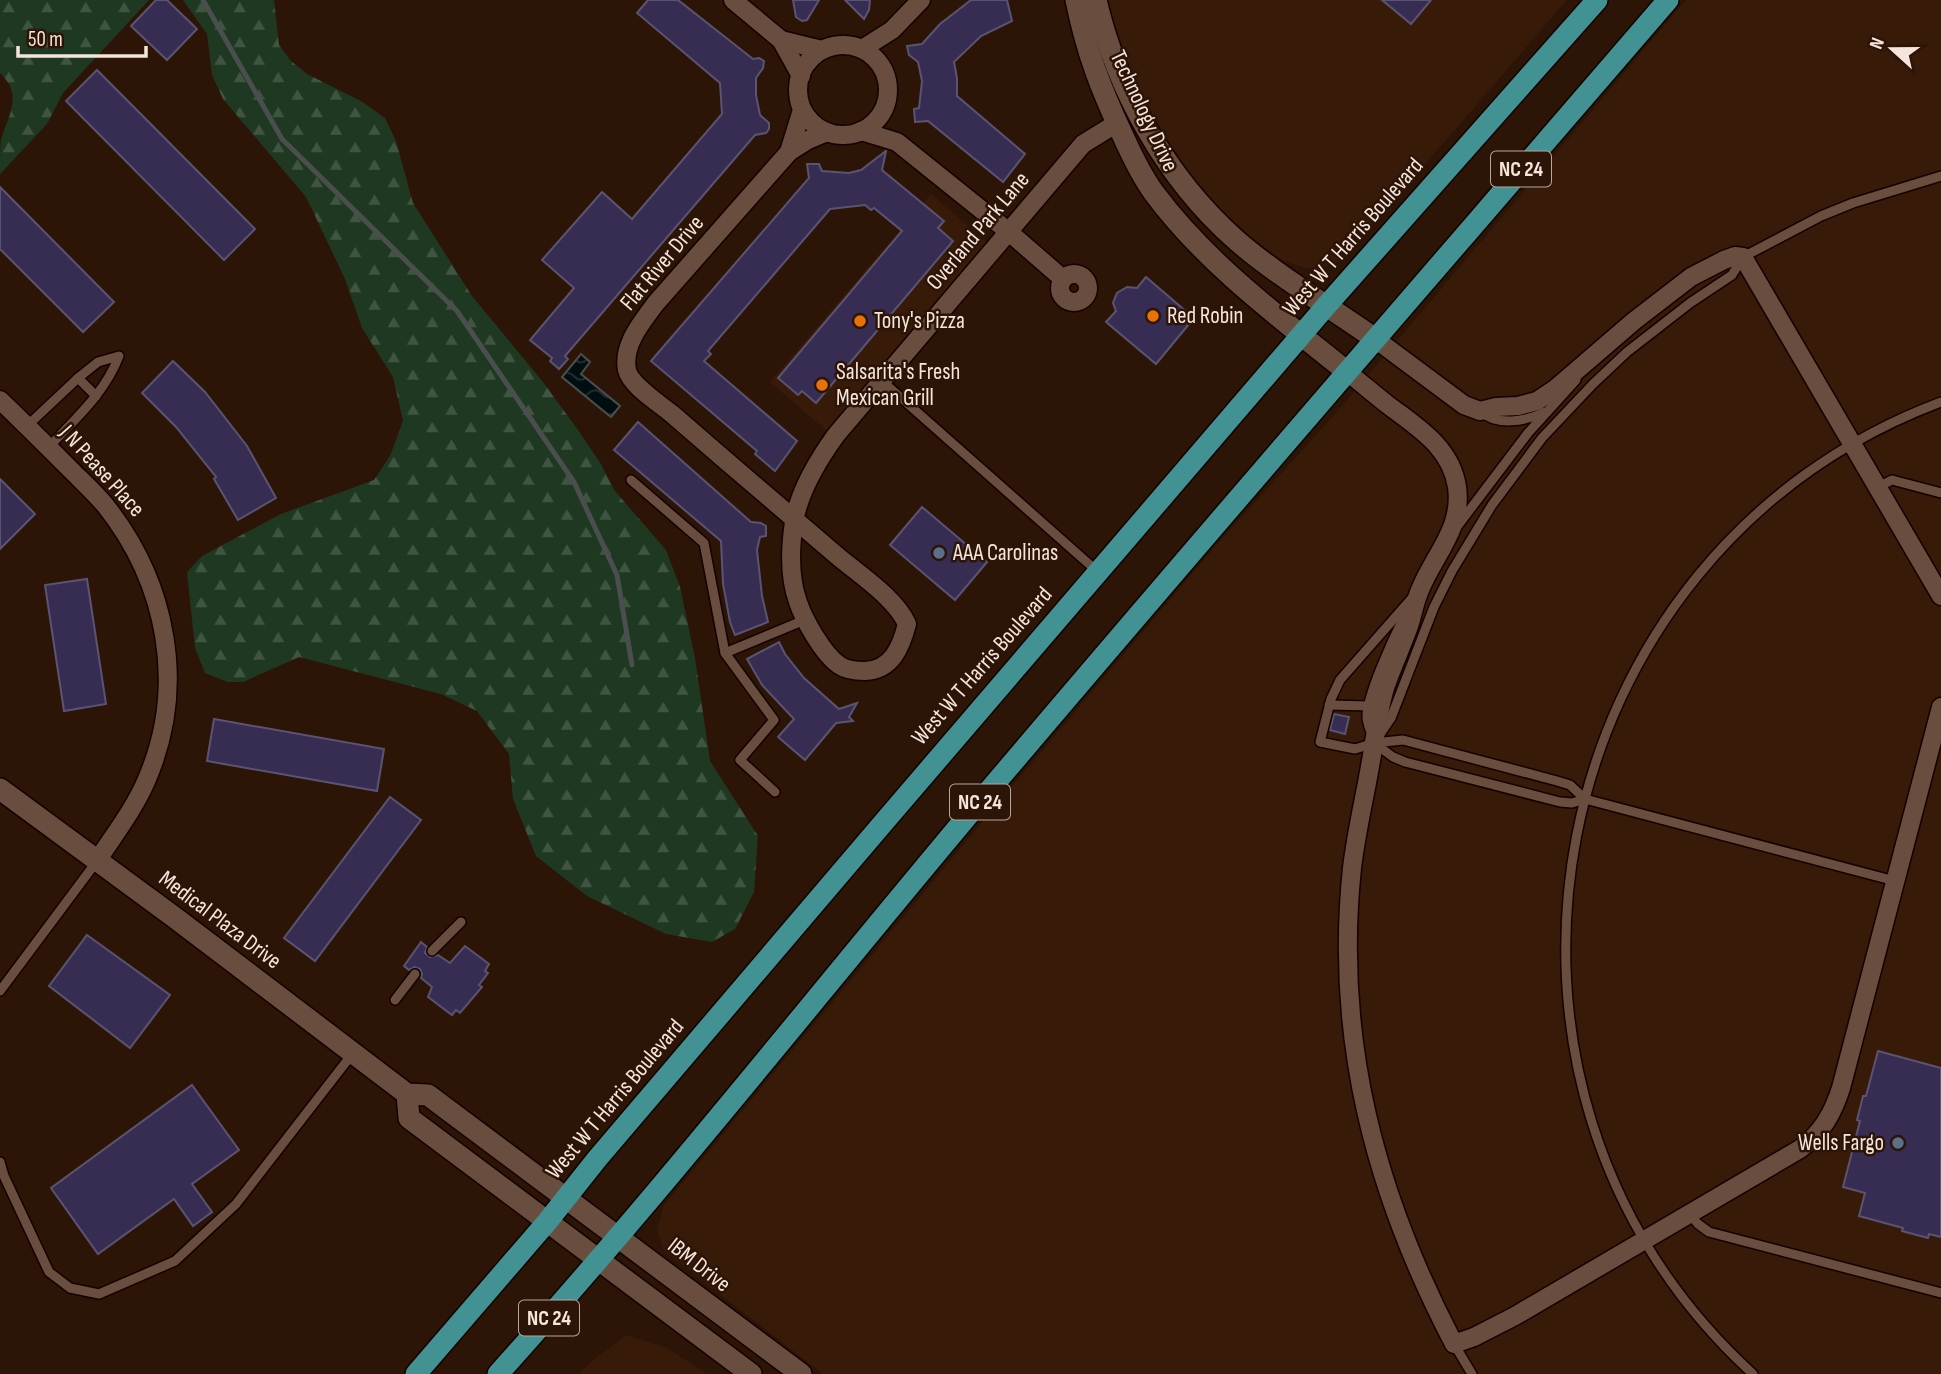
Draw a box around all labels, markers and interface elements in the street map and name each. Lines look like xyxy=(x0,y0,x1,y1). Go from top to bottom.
scale bar xyxy=(18,14,145,58)
north arrow xyxy=(1857,14,1927,84)
text: 50 m xyxy=(28,27,63,52)
text: N xyxy=(1865,35,1890,52)
street label: Technology Drive xyxy=(1104,46,1184,176)
street label: West W T Harris Boulevard xyxy=(1277,152,1429,322)
road number: NC 24 xyxy=(1491,152,1551,186)
street label: Overland Park Lane xyxy=(920,166,1036,296)
street label: Flat River Drive xyxy=(614,210,710,316)
place label: Red Robin xyxy=(1167,302,1243,330)
place label: Tony's Pizza xyxy=(874,307,965,335)
marker: Red Robin xyxy=(1145,308,1161,324)
marker: Tony's Pizza xyxy=(852,313,868,329)
place label: Salsarita's Fresh Mexican Grill xyxy=(836,358,960,412)
marker: Salsarita's Fresh Mexican Grill xyxy=(814,377,830,393)
street label: J N Pease Place xyxy=(53,419,151,523)
place label: AAA Carolinas xyxy=(952,539,1058,567)
marker: AAA Carolinas xyxy=(931,545,947,561)
street label: West W T Harris Boulevard xyxy=(906,581,1058,751)
road number: NC 24 xyxy=(950,784,1010,820)
street label: Medical Plaza Drive xyxy=(153,865,287,975)
street label: West W T Harris Boulevard xyxy=(540,1013,690,1185)
place label: Wells Fargo xyxy=(1798,1129,1884,1157)
marker: Wells Fargo xyxy=(1890,1135,1906,1151)
street label: IBM Drive xyxy=(662,1232,736,1298)
road number: NC 24 xyxy=(519,1300,579,1336)

